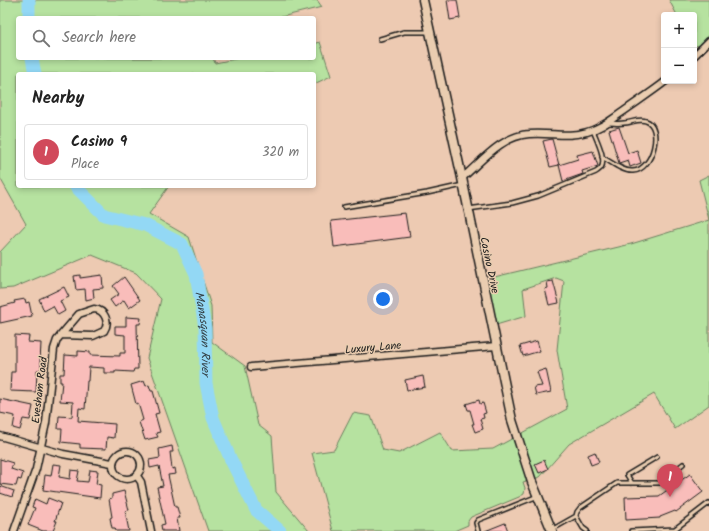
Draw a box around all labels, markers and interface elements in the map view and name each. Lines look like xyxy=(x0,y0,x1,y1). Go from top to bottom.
map controls xyxy=(661,12,697,84)
button: + xyxy=(661,12,697,48)
search box xyxy=(16,16,316,60)
text: Search here xyxy=(62,26,136,50)
icon: search xyxy=(30,27,52,49)
button: − xyxy=(661,48,697,84)
text: Nearby xyxy=(32,85,84,112)
text: Casino 9 xyxy=(71,130,127,154)
text: 1 xyxy=(44,142,48,163)
text: 320 m xyxy=(262,142,299,163)
text: Place xyxy=(71,154,99,175)
street label: Casino Drive xyxy=(474,235,504,295)
your location xyxy=(373,289,393,309)
water label: Manasquan River xyxy=(189,290,215,379)
street label: Luxury Lane xyxy=(344,337,402,359)
street label: Evesham Road xyxy=(27,355,53,424)
pin: 1 xyxy=(657,464,683,497)

